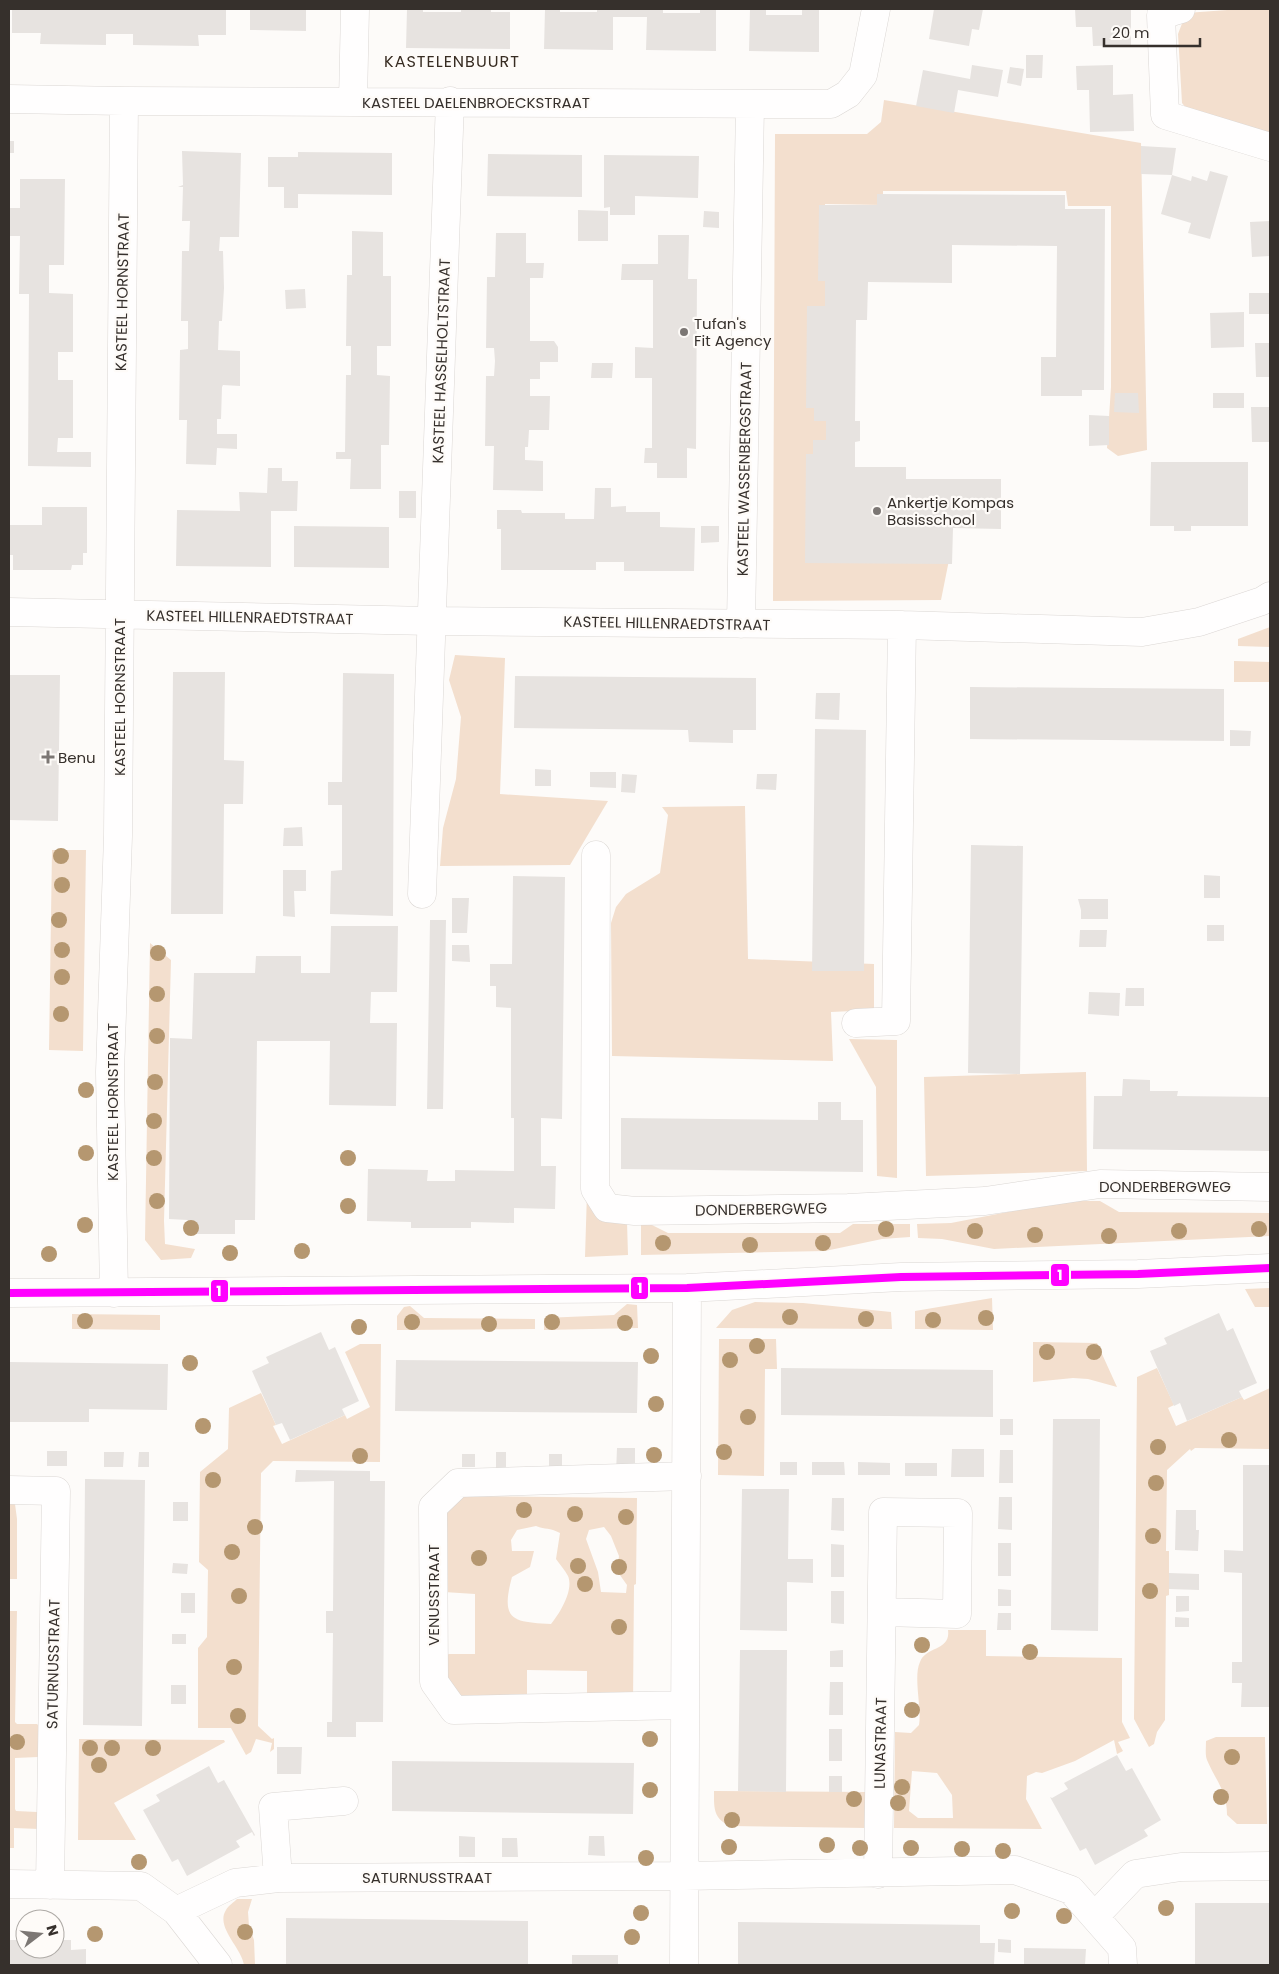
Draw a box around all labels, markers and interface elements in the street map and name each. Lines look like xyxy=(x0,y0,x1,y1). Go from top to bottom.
scale bar xyxy=(1104,15,1200,47)
text: 20 m xyxy=(1112,22,1150,43)
district label: KASTELENBUURT xyxy=(384,50,520,73)
street label: KASTEEL DAELENBROECKSTRAAT xyxy=(362,92,590,113)
street label: KASTEEL HORNSTRAAT xyxy=(110,213,134,371)
street label: KASTEEL HASSELHOLTSTRAAT xyxy=(427,258,455,464)
place label: Tufan's Fit Agency xyxy=(694,313,772,351)
marker: Tufan's Fit Agency xyxy=(678,326,690,338)
street label: KASTEEL WASSENBERGSTRAAT xyxy=(732,362,756,576)
place label: Ankertje Kompas Basisschool xyxy=(887,492,1014,530)
marker: Ankertje Kompas Basisschool xyxy=(871,505,883,517)
street label: KASTEEL HILLENRAEDTSTRAAT xyxy=(146,605,354,629)
street label: KASTEEL HILLENRAEDTSTRAAT xyxy=(563,611,771,635)
street label: KASTEEL HORNSTRAAT xyxy=(109,618,130,776)
place label: Benu xyxy=(58,747,96,768)
marker: Benu xyxy=(42,751,54,763)
street label: KASTEEL HORNSTRAAT xyxy=(102,1023,123,1181)
street label: DONDERBERGWEG xyxy=(1099,1176,1231,1197)
street label: DONDERBERGWEG xyxy=(695,1197,828,1221)
line badge: 1 xyxy=(1050,1263,1070,1287)
text: 1 xyxy=(1057,1265,1063,1285)
line badge: 1 xyxy=(630,1276,649,1300)
text: 1 xyxy=(637,1278,643,1298)
line badge: 1 xyxy=(210,1279,229,1303)
text: 1 xyxy=(216,1281,222,1301)
street label: VENUSSTRAAT xyxy=(423,1544,444,1646)
street label: SATURNUSSTRAAT xyxy=(41,1599,65,1729)
street label: LUNASTRAAT xyxy=(869,1697,891,1789)
street label: SATURNUSSTRAAT xyxy=(362,1867,492,1888)
north arrow xyxy=(15,1909,65,1959)
text: N xyxy=(41,1923,64,1938)

